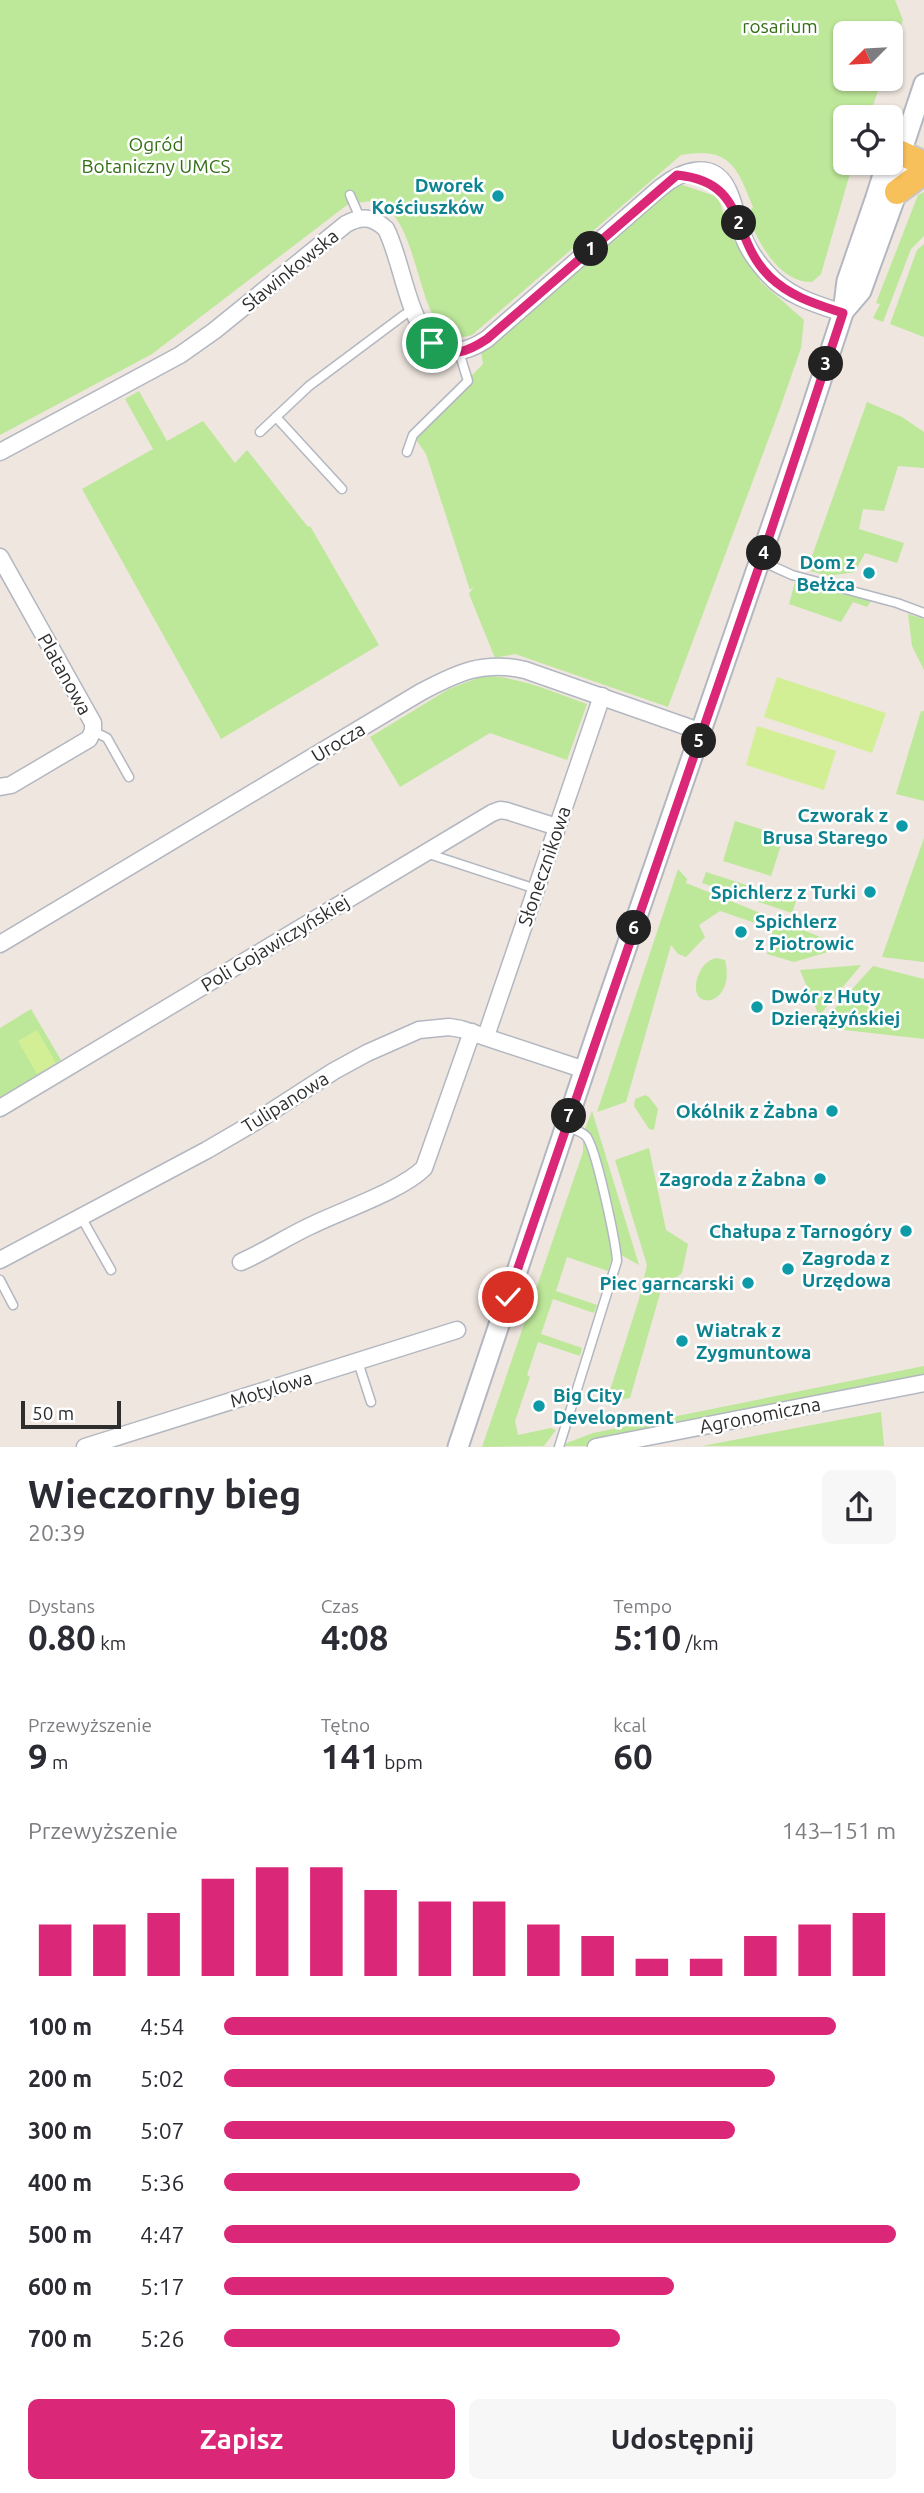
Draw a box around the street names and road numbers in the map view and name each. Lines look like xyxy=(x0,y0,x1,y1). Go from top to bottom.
street label: Sławinkowska xyxy=(237,224,343,316)
street label: Platanowa xyxy=(34,629,96,719)
street label: Urocza xyxy=(307,717,369,767)
street label: Słonecznikowa xyxy=(513,803,575,929)
street label: Poli Gojawiczyńskiej xyxy=(197,890,353,996)
street label: Tulipanowa xyxy=(238,1067,332,1137)
street label: Motylowa xyxy=(227,1366,315,1412)
street label: Agronomiczna xyxy=(698,1392,822,1438)

